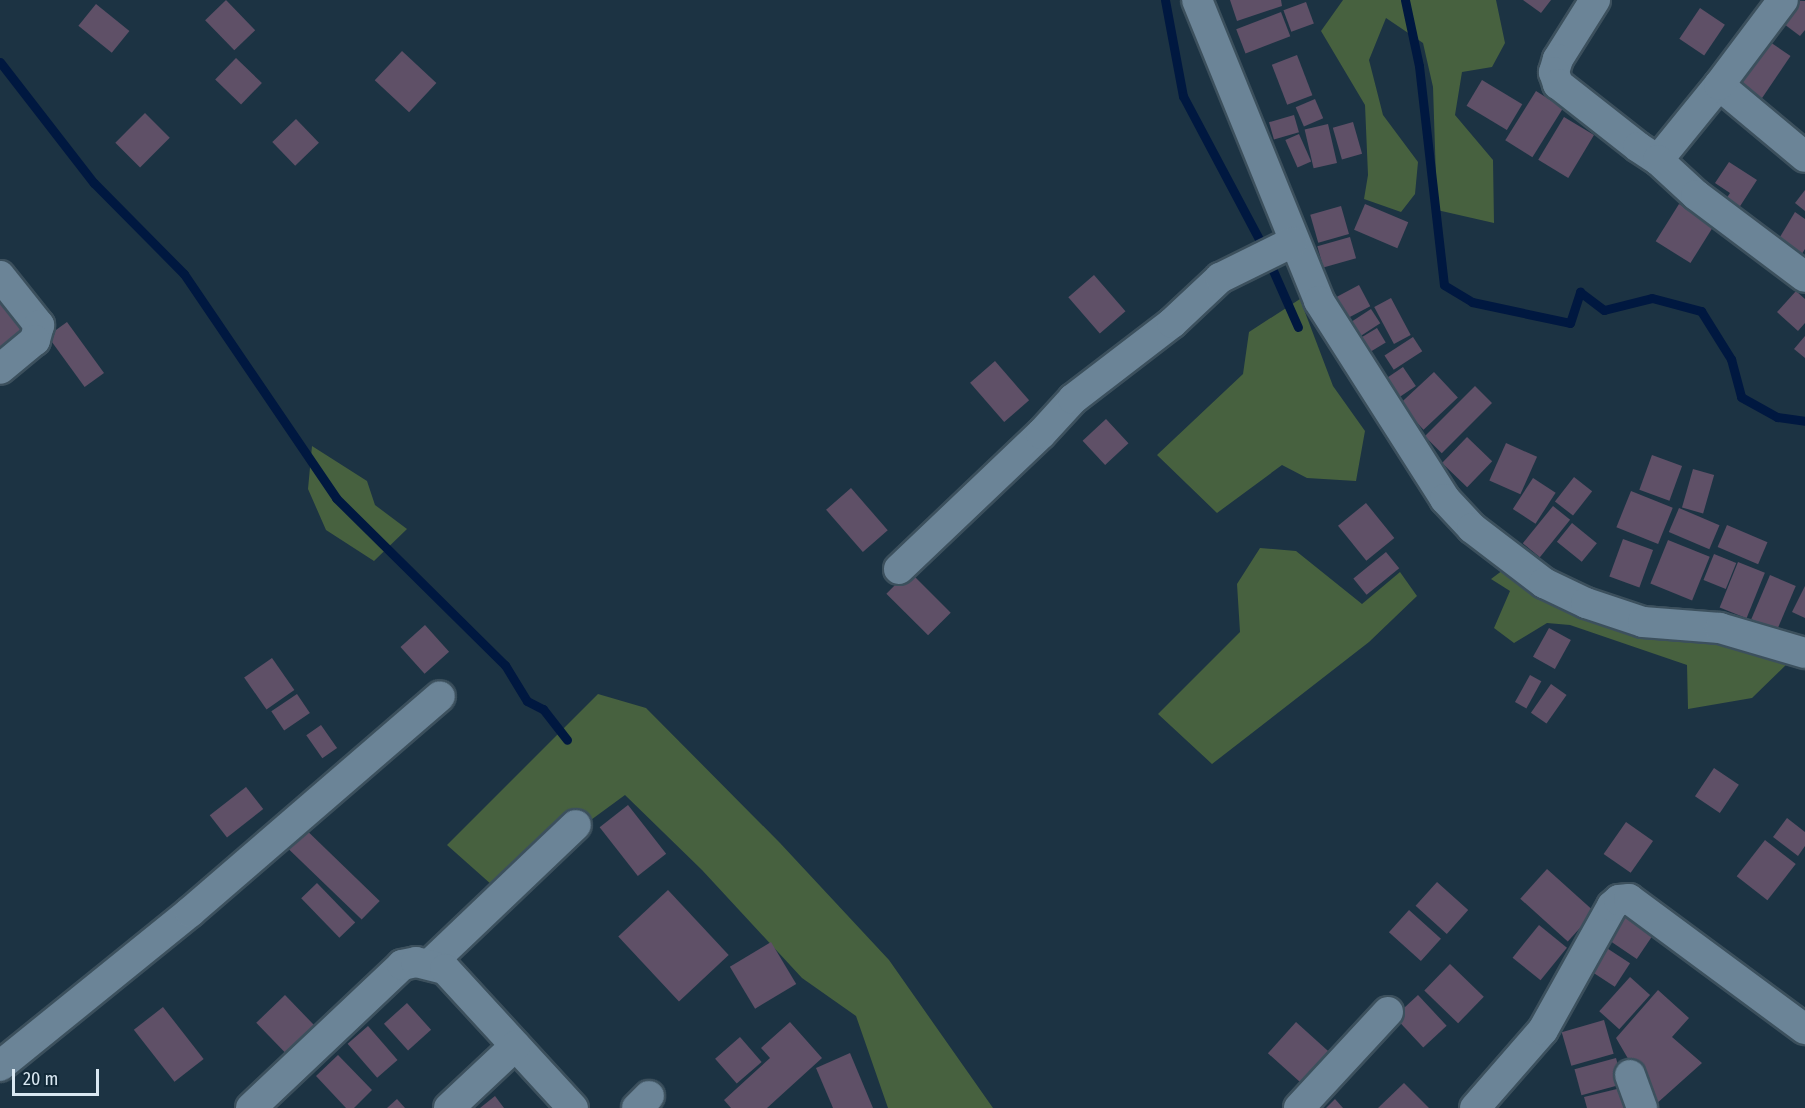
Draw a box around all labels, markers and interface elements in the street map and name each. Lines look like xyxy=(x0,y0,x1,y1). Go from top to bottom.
scale bar xyxy=(15,1057,102,1095)
text: 20 m xyxy=(23,1068,58,1090)

